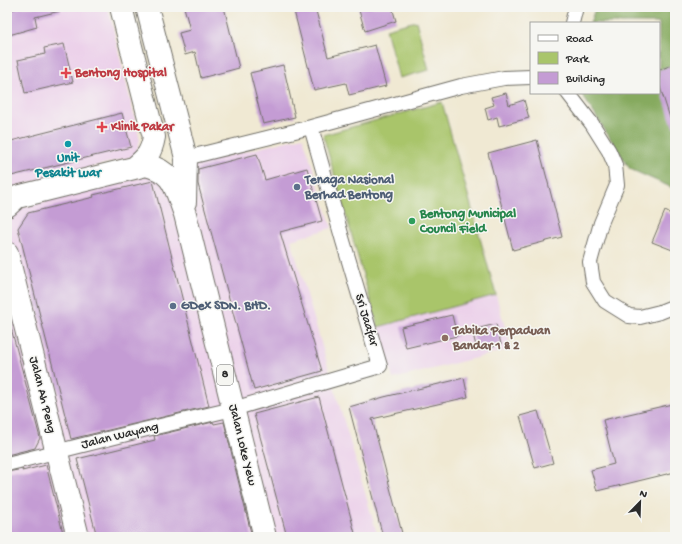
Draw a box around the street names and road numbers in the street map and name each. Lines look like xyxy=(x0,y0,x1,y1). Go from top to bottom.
street label: Sri Jaafar xyxy=(351,292,381,349)
street label: Jalan Ah Peng xyxy=(25,355,59,435)
road number: 8 xyxy=(217,365,233,385)
street label: Jalan Loke Yew xyxy=(225,403,259,487)
street label: Jalan Wayang xyxy=(80,419,160,453)

